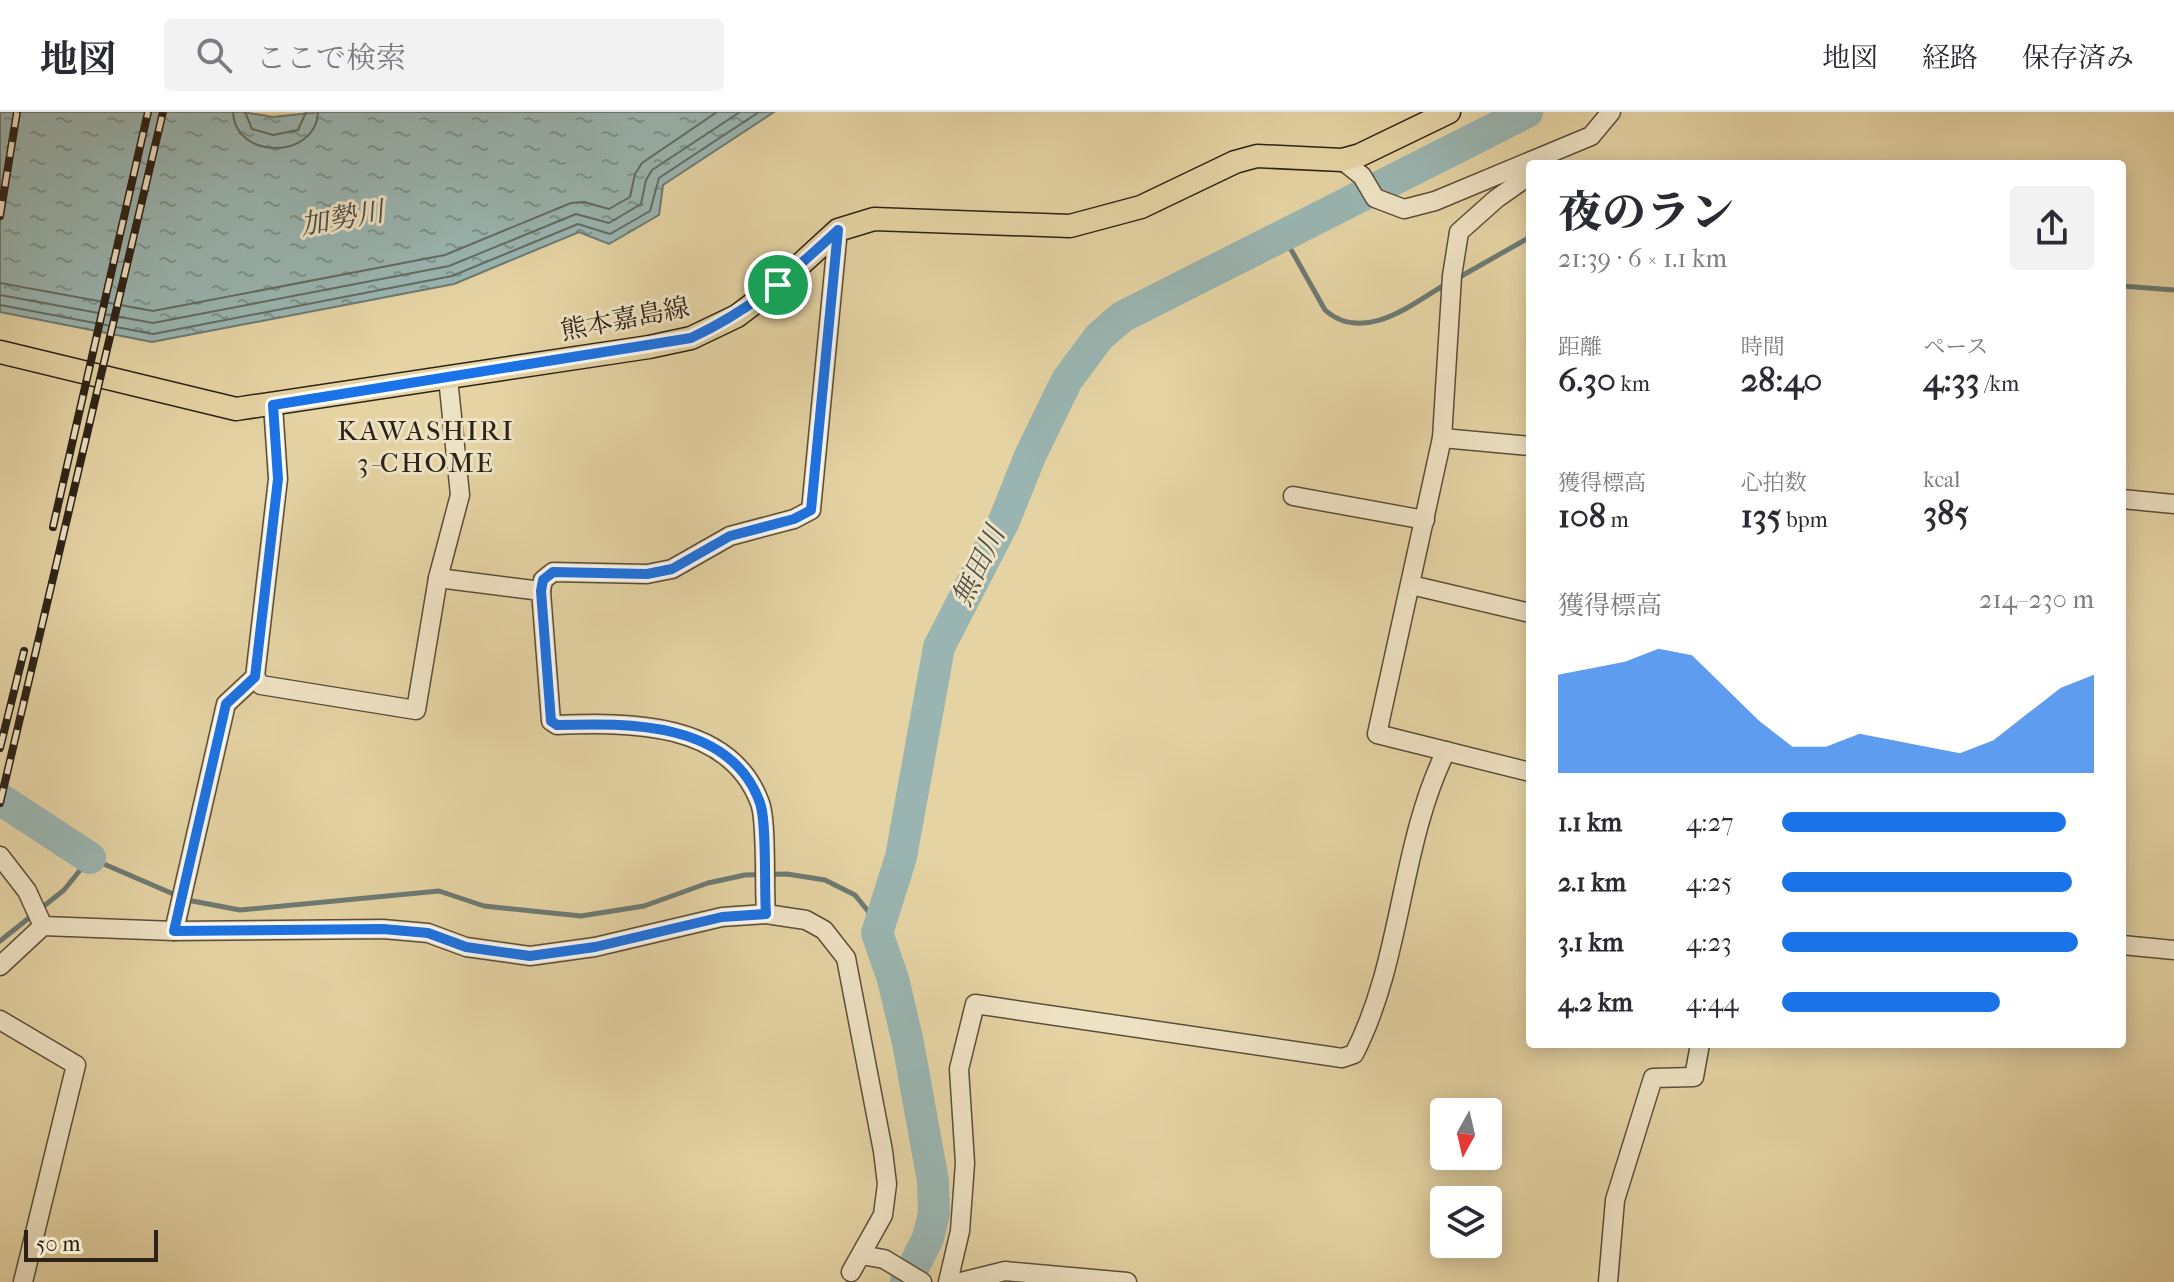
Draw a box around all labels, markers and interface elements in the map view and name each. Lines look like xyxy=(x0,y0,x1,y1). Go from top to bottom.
search box xyxy=(164,19,724,91)
icon: search xyxy=(192,33,236,77)
text: 地図 xyxy=(40,37,116,82)
text: ここで検索 xyxy=(256,41,406,76)
text: 地図 xyxy=(1822,41,1878,74)
text: 経路 xyxy=(1922,41,1978,74)
text: 保存済み xyxy=(2022,41,2134,74)
button: share xyxy=(2010,186,2094,270)
text: 夜のラン xyxy=(1558,187,1734,238)
water label: 加勢川 xyxy=(298,194,389,242)
text: 21:39 · 6 × 1.1 km xyxy=(1558,243,1727,274)
pin xyxy=(744,251,812,319)
icon: arrive xyxy=(756,263,800,307)
street label: 熊本嘉島線 xyxy=(558,291,692,347)
text: 距離 xyxy=(1558,334,1602,360)
text: 時間 xyxy=(1741,334,1785,360)
text: ペース xyxy=(1923,334,1988,360)
text: 6.30 xyxy=(1558,360,1616,400)
text: 28:40 xyxy=(1741,360,1822,400)
text: 4:33 xyxy=(1923,360,1980,400)
text: km xyxy=(1616,371,1650,397)
text: /km xyxy=(1980,371,2019,397)
district label: KAWASHIRI 3-CHOME xyxy=(337,414,515,479)
text: kcal xyxy=(1923,467,1960,493)
text: 獲得標高 xyxy=(1558,470,1646,496)
text: 心拍数 xyxy=(1741,470,1807,496)
text: 385 xyxy=(1923,493,1969,533)
text: 108 xyxy=(1558,496,1606,536)
text: 135 xyxy=(1741,496,1781,536)
text: m xyxy=(1606,507,1629,533)
text: bpm xyxy=(1781,507,1828,533)
water label: 無田川 xyxy=(945,518,1013,611)
text: 214–230 m xyxy=(1979,584,2094,615)
text: 獲得標高 xyxy=(1558,590,1662,621)
text: 1.1 km xyxy=(1558,807,1622,838)
text: 4:27 xyxy=(1686,807,1734,838)
text: 2.1 km xyxy=(1558,867,1626,898)
text: 4:25 xyxy=(1686,867,1732,898)
text: 3.1 km xyxy=(1558,927,1624,958)
text: 4:23 xyxy=(1686,927,1732,958)
text: 4.2 km xyxy=(1558,987,1633,1018)
text: 4:44 xyxy=(1686,987,1738,1018)
north arrow xyxy=(1430,1098,1502,1170)
map controls xyxy=(1430,1098,1502,1258)
button: layers xyxy=(1430,1186,1502,1258)
scale bar xyxy=(24,1226,158,1262)
text: 50 m xyxy=(36,1231,81,1257)

